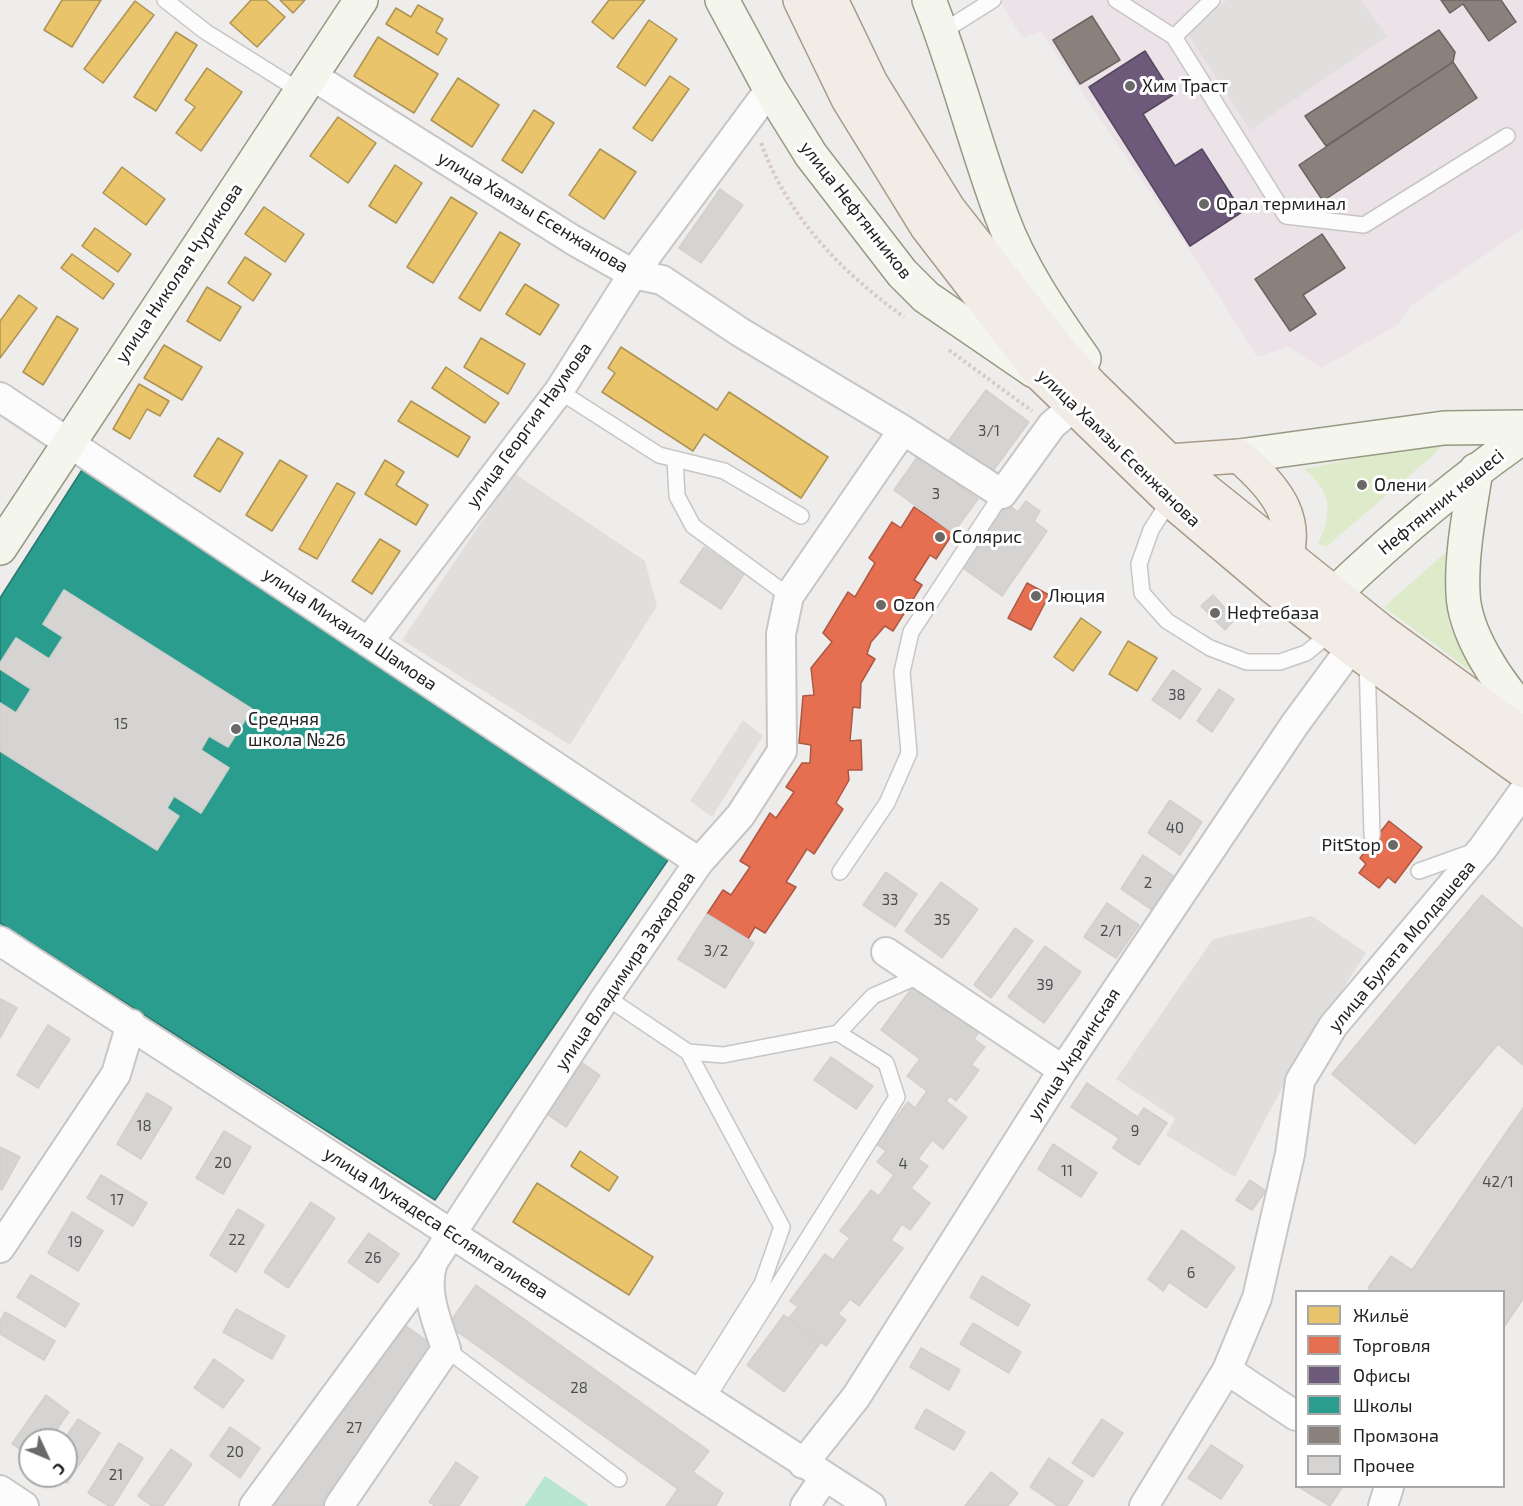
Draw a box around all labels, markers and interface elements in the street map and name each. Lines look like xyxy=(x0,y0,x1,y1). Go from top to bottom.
place label: Хим Траст xyxy=(1142,75,1228,97)
marker: Хим Траст xyxy=(1123,79,1137,93)
street label: улица Нефтянников xyxy=(795,137,917,283)
street label: улица Хамзы Есенжанова xyxy=(434,147,632,277)
street label: улица Николая Чурикова xyxy=(111,179,247,367)
place label: Орал терминал xyxy=(1216,193,1346,215)
marker: Орал терминал xyxy=(1197,197,1211,211)
street label: улица Георгия Наумова xyxy=(462,338,596,512)
street label: улица Хамзы Есенжанова xyxy=(1033,364,1205,532)
house number: 3/1 xyxy=(978,422,1000,440)
street label: Нефтянник көшесі xyxy=(1374,445,1508,559)
place label: Олени xyxy=(1374,474,1427,496)
marker: Олени xyxy=(1355,478,1369,492)
house number: 3 xyxy=(932,485,940,503)
place label: Солярис xyxy=(952,526,1022,548)
marker: Солярис xyxy=(933,530,947,544)
street label: улица Михаила Шамова xyxy=(259,563,441,695)
place label: Люция xyxy=(1048,585,1105,607)
marker: Люция xyxy=(1029,589,1043,603)
place label: Ozon xyxy=(893,594,935,616)
marker: Ozon xyxy=(874,598,888,612)
place label: Нефтебаза xyxy=(1227,602,1319,624)
marker: Нефтебаза xyxy=(1208,606,1222,620)
house number: 38 xyxy=(1168,686,1186,704)
place label: Средняя школа №26 xyxy=(248,708,346,750)
house number: 15 xyxy=(114,715,128,733)
marker: Средняя школа №26 xyxy=(229,722,243,736)
house number: 40 xyxy=(1166,819,1184,837)
place label: PitStop xyxy=(1322,834,1381,856)
marker: PitStop xyxy=(1386,838,1400,852)
street label: улица Булата Молдашева xyxy=(1324,856,1480,1036)
street label: улица Владимира Захарова xyxy=(550,868,700,1074)
house number: 2 xyxy=(1144,874,1152,892)
house number: 33 xyxy=(882,891,898,909)
house number: 35 xyxy=(934,911,950,929)
house number: 2/1 xyxy=(1100,922,1122,940)
house number: 3/2 xyxy=(704,942,728,960)
house number: 39 xyxy=(1037,976,1053,994)
street label: улица Украинская xyxy=(1023,984,1125,1124)
house number: 18 xyxy=(136,1117,152,1135)
house number: 9 xyxy=(1131,1122,1139,1140)
street label: улица Мукадеса Еслямгалиева xyxy=(320,1142,552,1304)
house number: 20 xyxy=(214,1154,232,1172)
house number: 4 xyxy=(898,1155,908,1173)
house number: 11 xyxy=(1061,1162,1073,1180)
house number: 42/1 xyxy=(1482,1173,1514,1191)
house number: 17 xyxy=(110,1191,124,1209)
house number: 22 xyxy=(229,1231,245,1249)
house number: 19 xyxy=(68,1233,82,1251)
house number: 26 xyxy=(364,1249,382,1267)
house number: 6 xyxy=(1187,1264,1195,1282)
legend xyxy=(1295,1290,1505,1488)
text: Жильё xyxy=(1353,1304,1409,1326)
text: Торговля xyxy=(1353,1334,1431,1356)
text: Офисы xyxy=(1353,1364,1410,1386)
house number: 28 xyxy=(570,1379,588,1397)
text: Школы xyxy=(1353,1394,1413,1416)
house number: 27 xyxy=(346,1419,362,1437)
text: Промзона xyxy=(1353,1424,1439,1446)
north arrow xyxy=(18,1428,78,1488)
house number: 20 xyxy=(226,1443,244,1461)
text: Прочее xyxy=(1353,1454,1415,1476)
text: С xyxy=(50,1459,70,1479)
house number: 21 xyxy=(109,1466,123,1484)

